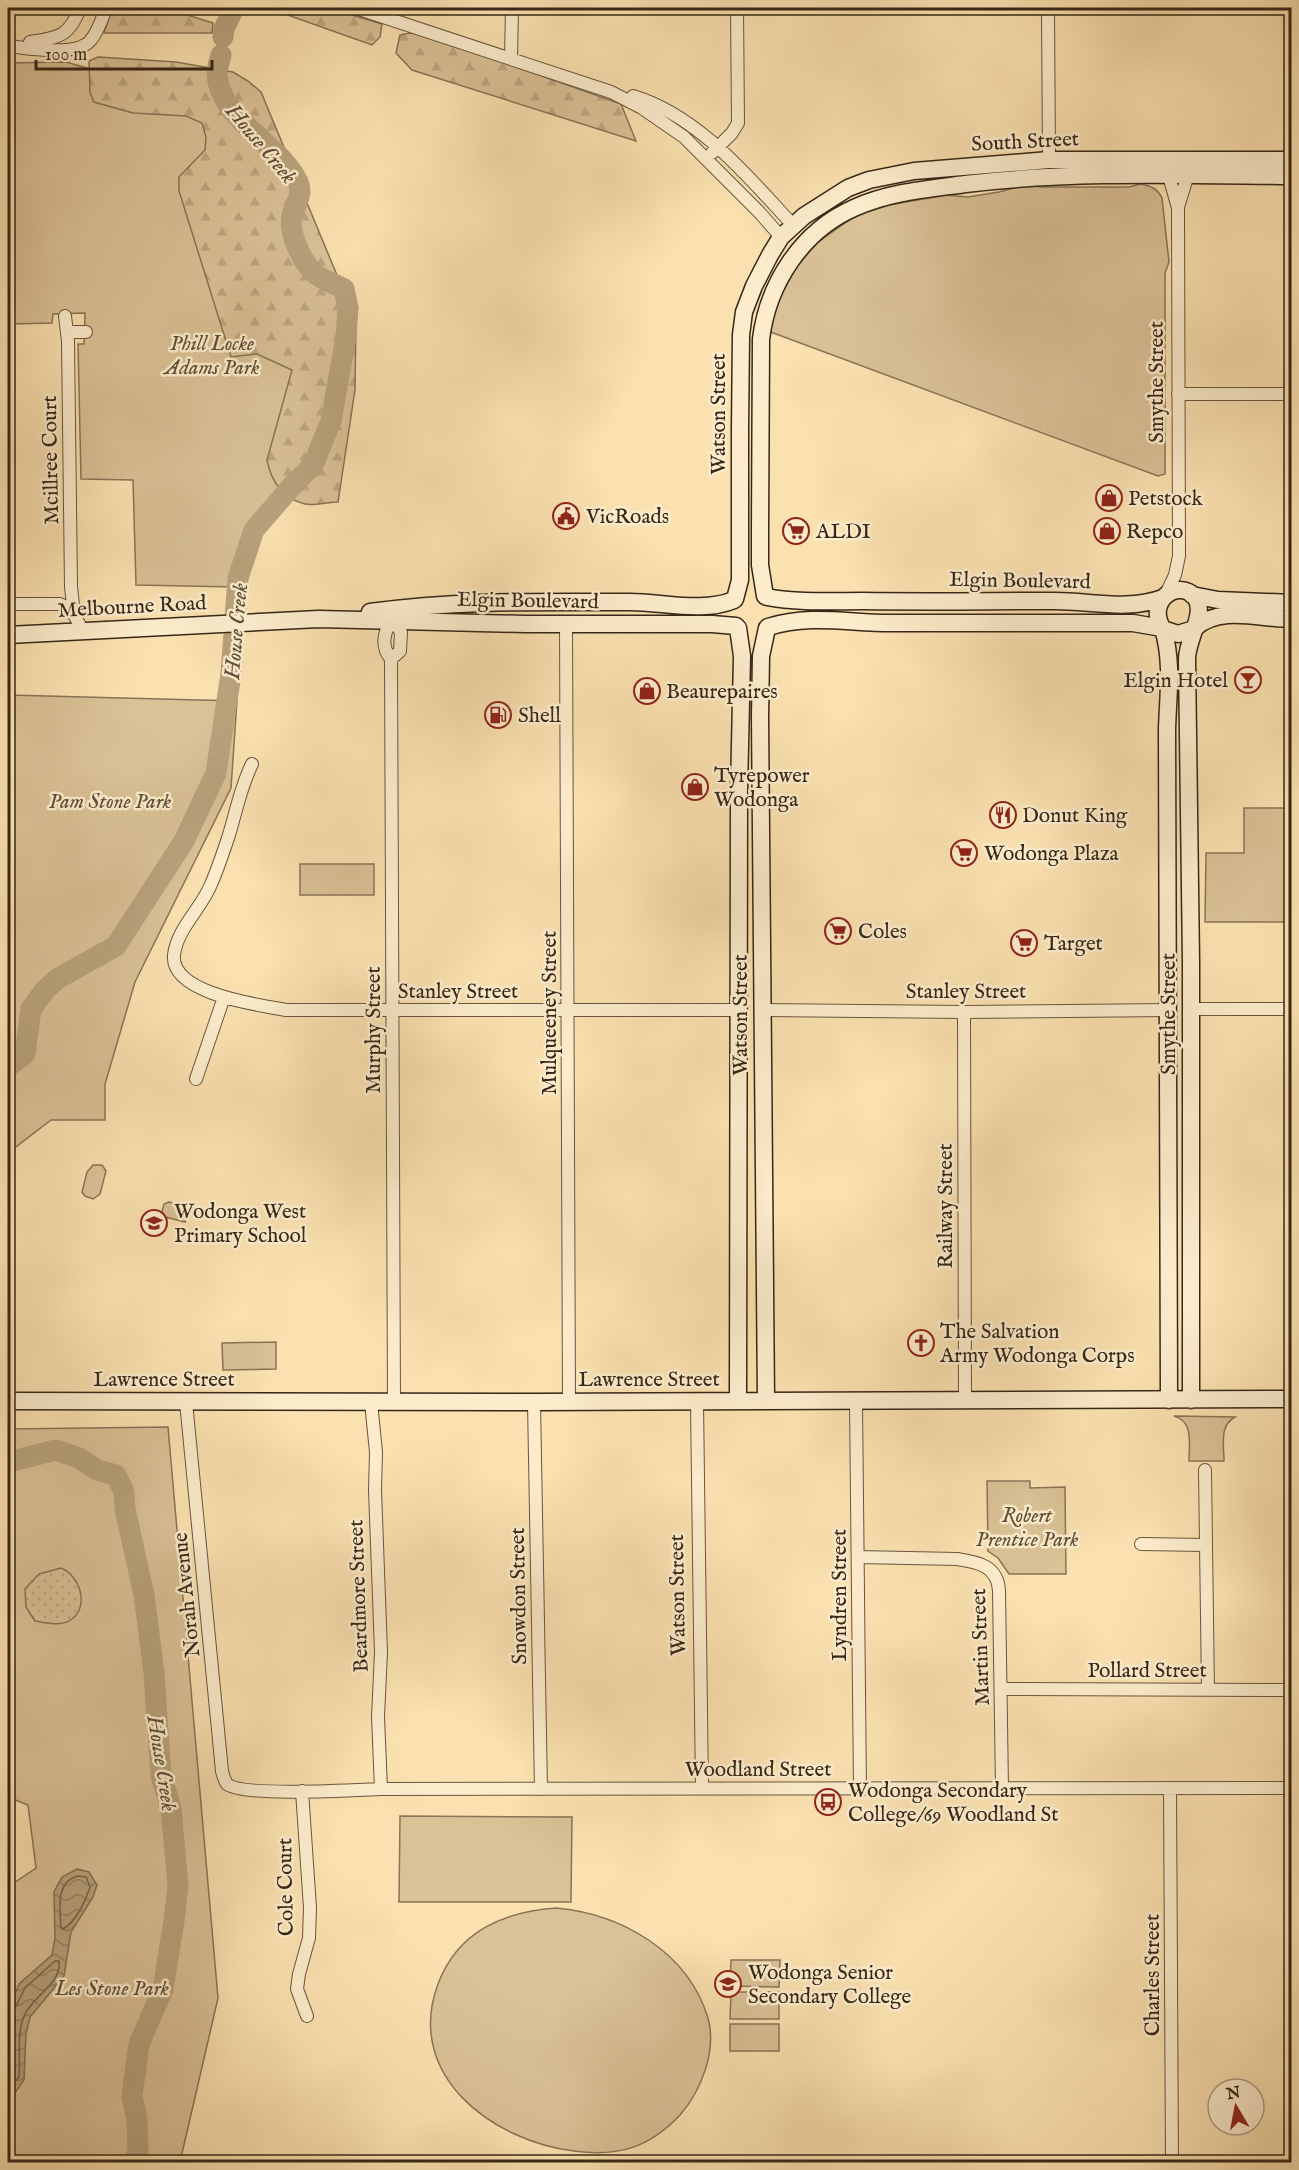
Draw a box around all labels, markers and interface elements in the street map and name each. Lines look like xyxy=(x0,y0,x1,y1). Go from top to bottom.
scale bar xyxy=(36,33,212,71)
text: 100 m xyxy=(45,44,87,67)
water label: House Creek xyxy=(218,98,302,190)
street label: South Street xyxy=(970,126,1080,159)
street label: Smythe Street xyxy=(1144,321,1171,443)
park label: Phill Locke Adams Park xyxy=(163,331,260,382)
street label: Watson Street xyxy=(706,353,733,475)
street label: Mcillree Court xyxy=(37,395,66,525)
shop icon: Petstock xyxy=(1094,483,1124,513)
place label: Petstock xyxy=(1128,486,1204,513)
public building icon: VicRoads xyxy=(551,501,581,531)
place label: VicRoads xyxy=(585,504,669,531)
supermarket icon: ALDI xyxy=(781,516,811,546)
shop icon: Repco xyxy=(1092,516,1122,546)
place label: ALDI xyxy=(815,519,871,546)
place label: Repco xyxy=(1126,519,1183,546)
street label: Elgin Boulevard xyxy=(949,567,1092,596)
water label: House Creek xyxy=(219,582,255,681)
street label: Elgin Boulevard xyxy=(457,587,600,616)
street label: Melbourne Road xyxy=(57,590,208,625)
bar icon: Elgin Hotel xyxy=(1233,665,1263,695)
place label: Elgin Hotel xyxy=(1123,668,1228,695)
shop icon: Beaurepaires xyxy=(632,676,662,706)
place label: Beaurepaires xyxy=(666,679,778,706)
fuel station icon: Shell xyxy=(483,700,513,730)
place label: Shell xyxy=(518,703,561,730)
place label: Tyrepower Wodonga xyxy=(714,763,810,814)
shop icon: Tyrepower Wodonga xyxy=(680,772,710,802)
park label: Pam Stone Park xyxy=(49,789,172,816)
restaurant icon: Donut King xyxy=(988,800,1018,830)
place label: Donut King xyxy=(1022,803,1128,830)
supermarket icon: Wodonga Plaza xyxy=(949,838,979,868)
place label: Wodonga Plaza xyxy=(984,841,1120,868)
supermarket icon: Coles xyxy=(823,916,853,946)
place label: Coles xyxy=(858,919,907,946)
supermarket icon: Target xyxy=(1009,928,1039,958)
street label: Mulqueeney Street xyxy=(537,931,564,1095)
place label: Target xyxy=(1044,931,1103,958)
street label: Smythe Street xyxy=(1156,953,1183,1075)
street label: Watson Street xyxy=(728,954,755,1076)
street label: Murphy Street xyxy=(361,966,388,1094)
street label: Stanley Street xyxy=(398,979,518,1006)
street label: Stanley Street xyxy=(906,979,1026,1006)
street label: Railway Street xyxy=(933,1143,960,1269)
place label: Wodonga West Primary School xyxy=(174,1199,307,1250)
school or university icon: Wodonga West Primary School xyxy=(139,1208,169,1238)
place label: The Salvation Army Wodonga Corps xyxy=(939,1319,1135,1370)
church icon: The Salvation Army Wodonga Corps xyxy=(906,1328,936,1358)
street label: Lawrence Street xyxy=(93,1367,235,1394)
street label: Lawrence Street xyxy=(578,1367,720,1394)
park label: Robert Prentice Park xyxy=(976,1503,1079,1554)
street label: Beardmore Street xyxy=(343,1519,376,1673)
street label: Snowdon Street xyxy=(505,1527,534,1665)
street label: Lyndren Street xyxy=(827,1529,854,1661)
street label: Norah Avenue xyxy=(167,1531,207,1659)
street label: Watson Street xyxy=(664,1534,693,1656)
street label: Martin Street xyxy=(966,1588,997,1706)
street label: Pollard Street xyxy=(1087,1658,1207,1685)
water label: House Creek xyxy=(140,1713,182,1813)
street label: Woodland Street xyxy=(685,1757,831,1784)
place label: Wodonga Secondary College/69 Woodland St xyxy=(848,1778,1059,1829)
bus stop icon: Wodonga Secondary College/69 Woodland St xyxy=(813,1787,843,1817)
street label: Cole Court xyxy=(272,1838,301,1936)
street label: Charles Street xyxy=(1140,1914,1167,2036)
place label: Wodonga Senior Secondary College xyxy=(748,1960,911,2011)
school or university icon: Wodonga Senior Secondary College xyxy=(713,1969,743,1999)
park label: Les Stone Park xyxy=(54,1976,170,2003)
north arrow xyxy=(1206,2077,1266,2137)
text: N xyxy=(1224,2083,1242,2105)

